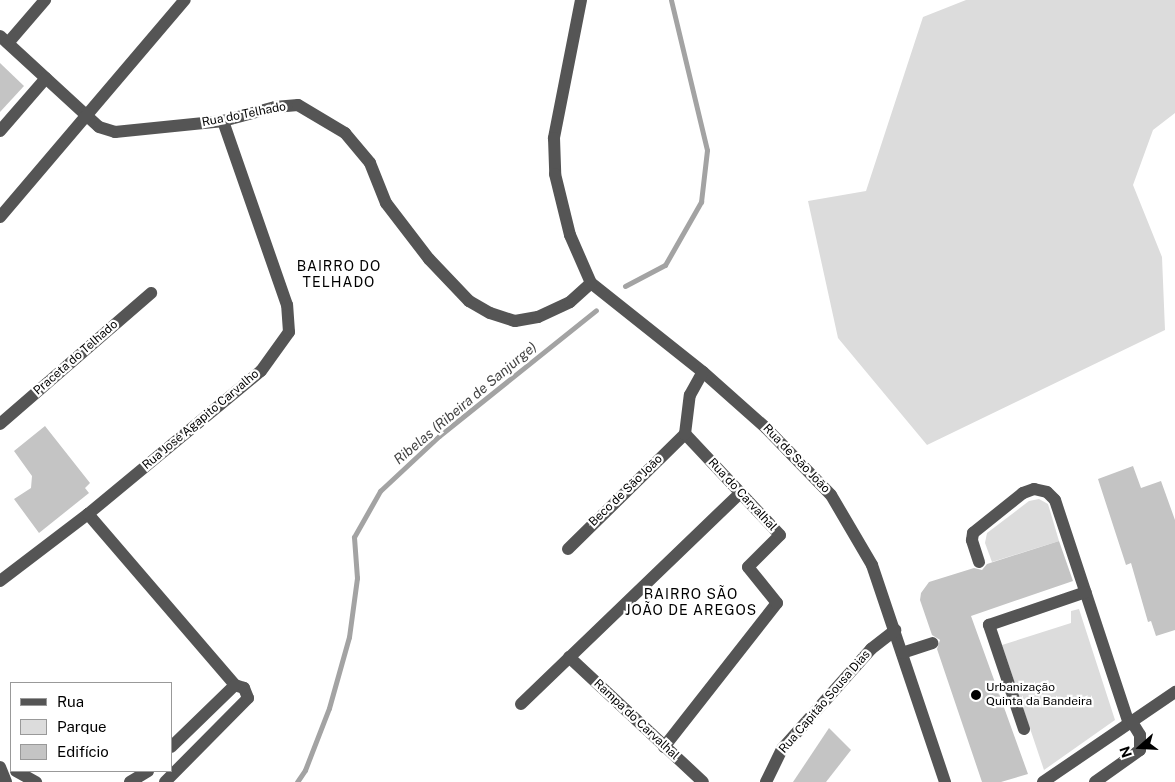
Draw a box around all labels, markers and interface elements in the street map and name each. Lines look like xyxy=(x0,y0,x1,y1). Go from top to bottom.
street label: Rua do Telhado xyxy=(201,100,287,130)
district label: BAIRRO DO TELHADO xyxy=(296,258,382,290)
street label: Praceta do Telhado xyxy=(31,317,121,399)
water label: Ribelas (Ribeira de Sanjurge) xyxy=(390,338,540,468)
street label: Rua José Agapito Carvalho xyxy=(140,367,262,473)
street label: Rua de São João xyxy=(759,421,833,497)
street label: Beco de São João xyxy=(586,452,666,530)
street label: Rua do Carvalhal xyxy=(705,456,779,534)
district label: BAIRRO SÃO JOÃO DE AREGOS xyxy=(623,586,759,618)
street label: Rua Capitão Sousa Dias xyxy=(776,648,874,756)
street label: Rampa do Carvalhal xyxy=(590,677,682,763)
place label: Urbanização Quinta da Bandeira xyxy=(986,681,1092,709)
legend xyxy=(10,682,172,772)
marker: Urbanização Quinta da Bandeira xyxy=(970,689,982,701)
text: Rua xyxy=(57,693,84,710)
text: Parque xyxy=(57,718,107,735)
north arrow xyxy=(1115,722,1165,772)
text: Edifício xyxy=(57,743,109,760)
text: N xyxy=(1116,744,1135,760)

